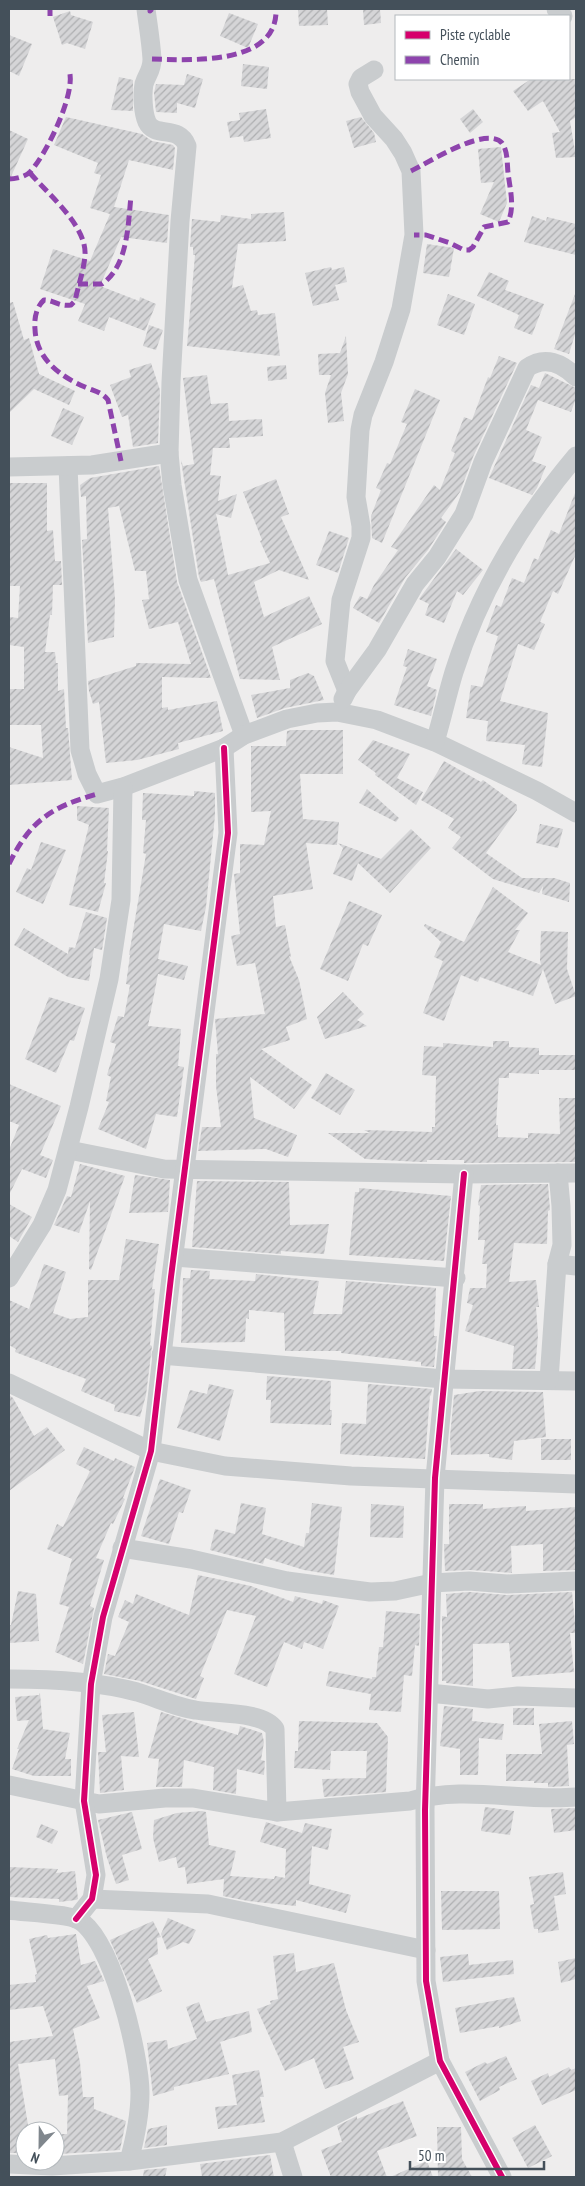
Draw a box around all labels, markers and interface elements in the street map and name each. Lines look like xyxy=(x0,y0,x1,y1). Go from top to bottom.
legend xyxy=(395,15,570,80)
text: Piste cyclable xyxy=(440,25,510,44)
text: Chemin xyxy=(440,50,479,69)
north arrow xyxy=(15,2121,65,2171)
scale bar xyxy=(410,2138,544,2170)
text: 50 m xyxy=(418,2146,444,2165)
text: N xyxy=(28,2148,42,2168)

